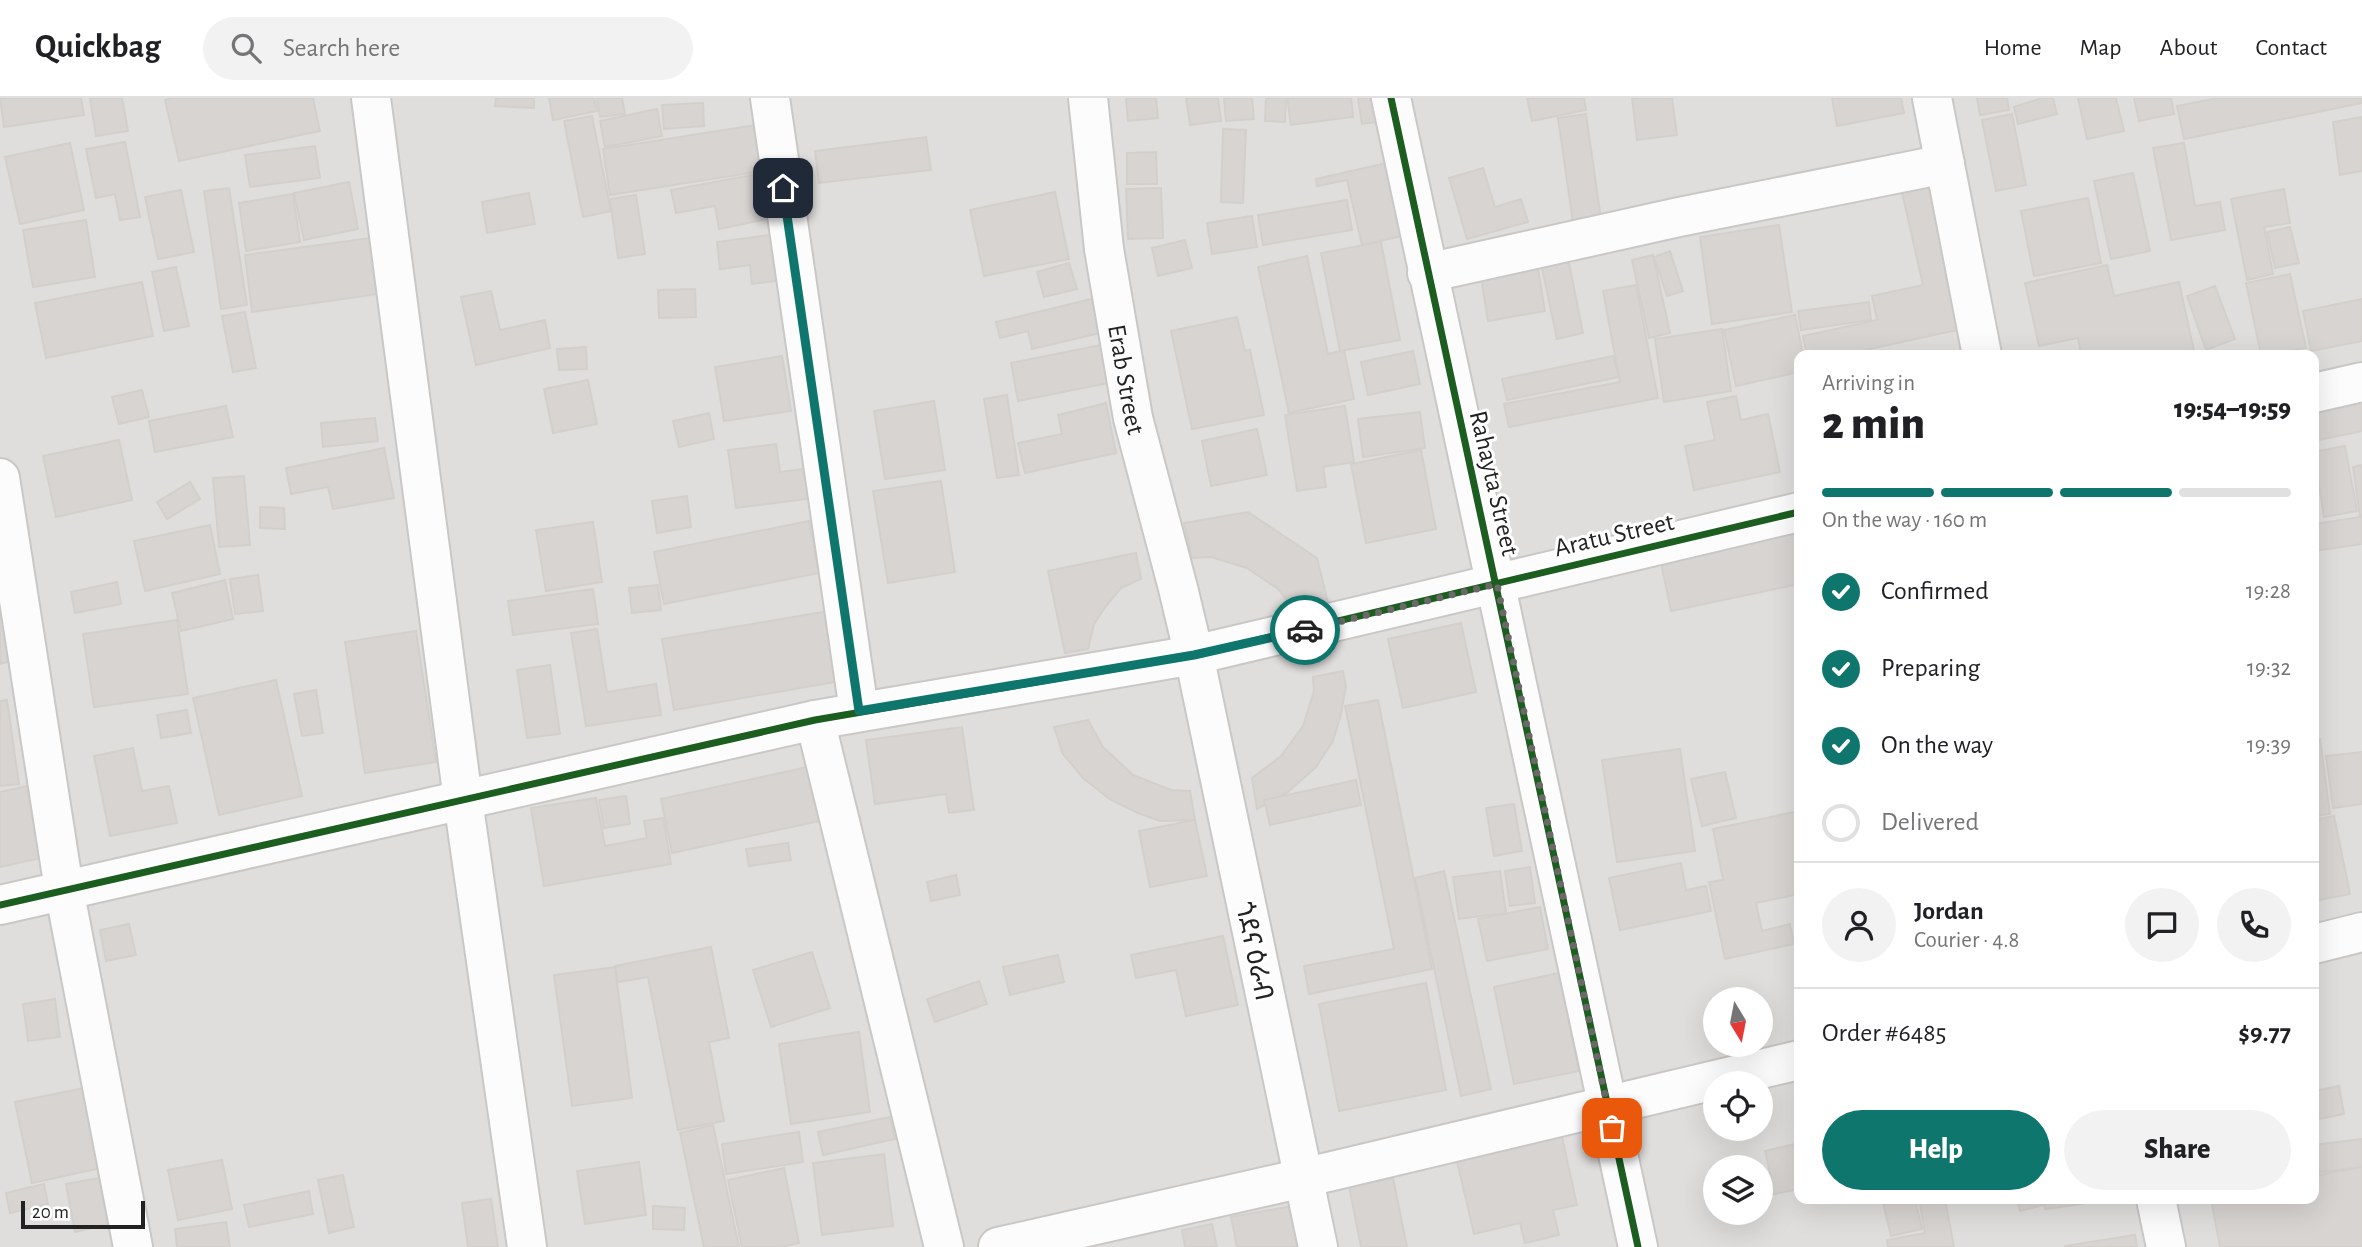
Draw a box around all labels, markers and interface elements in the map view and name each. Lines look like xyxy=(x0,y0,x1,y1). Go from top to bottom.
search box xyxy=(203,17,693,80)
icon: search xyxy=(227,29,265,67)
text: Quickbag xyxy=(35,31,161,64)
text: Search here xyxy=(283,35,400,61)
text: Home xyxy=(1984,36,2042,60)
text: Map xyxy=(2080,36,2122,60)
text: About xyxy=(2160,36,2217,60)
text: Contact xyxy=(2255,36,2327,60)
pin xyxy=(753,158,813,218)
icon: home xyxy=(764,169,802,207)
street label: Erab Street xyxy=(1103,322,1149,437)
text: Arriving in xyxy=(1822,372,1915,395)
text: 19:54–19:59 xyxy=(2174,396,2291,422)
text: 2 min xyxy=(1822,401,1925,447)
street label: Rahayta Street xyxy=(1465,408,1523,558)
street label: Aratu Street xyxy=(1552,509,1677,561)
text: On the way · 160 m xyxy=(1822,509,1987,532)
icon: check xyxy=(1822,573,1860,611)
text: Confirmed xyxy=(1881,578,1989,604)
text: 19:28 xyxy=(2246,580,2291,603)
courier xyxy=(1270,595,1340,665)
icon: car xyxy=(1286,611,1324,649)
icon: check xyxy=(1822,650,1860,688)
text: Preparing xyxy=(1881,655,1980,681)
text: 19:32 xyxy=(2247,657,2291,680)
icon: check xyxy=(1822,727,1860,765)
text: On the way xyxy=(1881,732,1993,758)
text: 19:39 xyxy=(2247,734,2291,757)
text: Delivered xyxy=(1881,809,1979,835)
button: person xyxy=(1822,888,1896,962)
button: chat xyxy=(2125,888,2199,962)
button: phone xyxy=(2217,888,2291,962)
text: Jordan xyxy=(1914,898,1984,924)
street label: ጎደና ዕራብ xyxy=(1231,900,1277,1003)
text: Courier · 4.8 xyxy=(1914,929,2019,952)
north arrow xyxy=(1703,987,1773,1057)
map controls xyxy=(1703,987,1773,1225)
text: Order #6485 xyxy=(1822,1020,1946,1046)
text: $9.77 xyxy=(2238,1020,2291,1046)
button: locate xyxy=(1703,1071,1773,1141)
pin xyxy=(1582,1098,1642,1158)
icon: bag xyxy=(1593,1109,1631,1147)
button: Help xyxy=(1822,1110,2050,1190)
button: Share xyxy=(2064,1110,2291,1190)
button: layers xyxy=(1703,1155,1773,1225)
scale bar xyxy=(21,1198,145,1230)
text: 20 m xyxy=(32,1203,69,1222)

